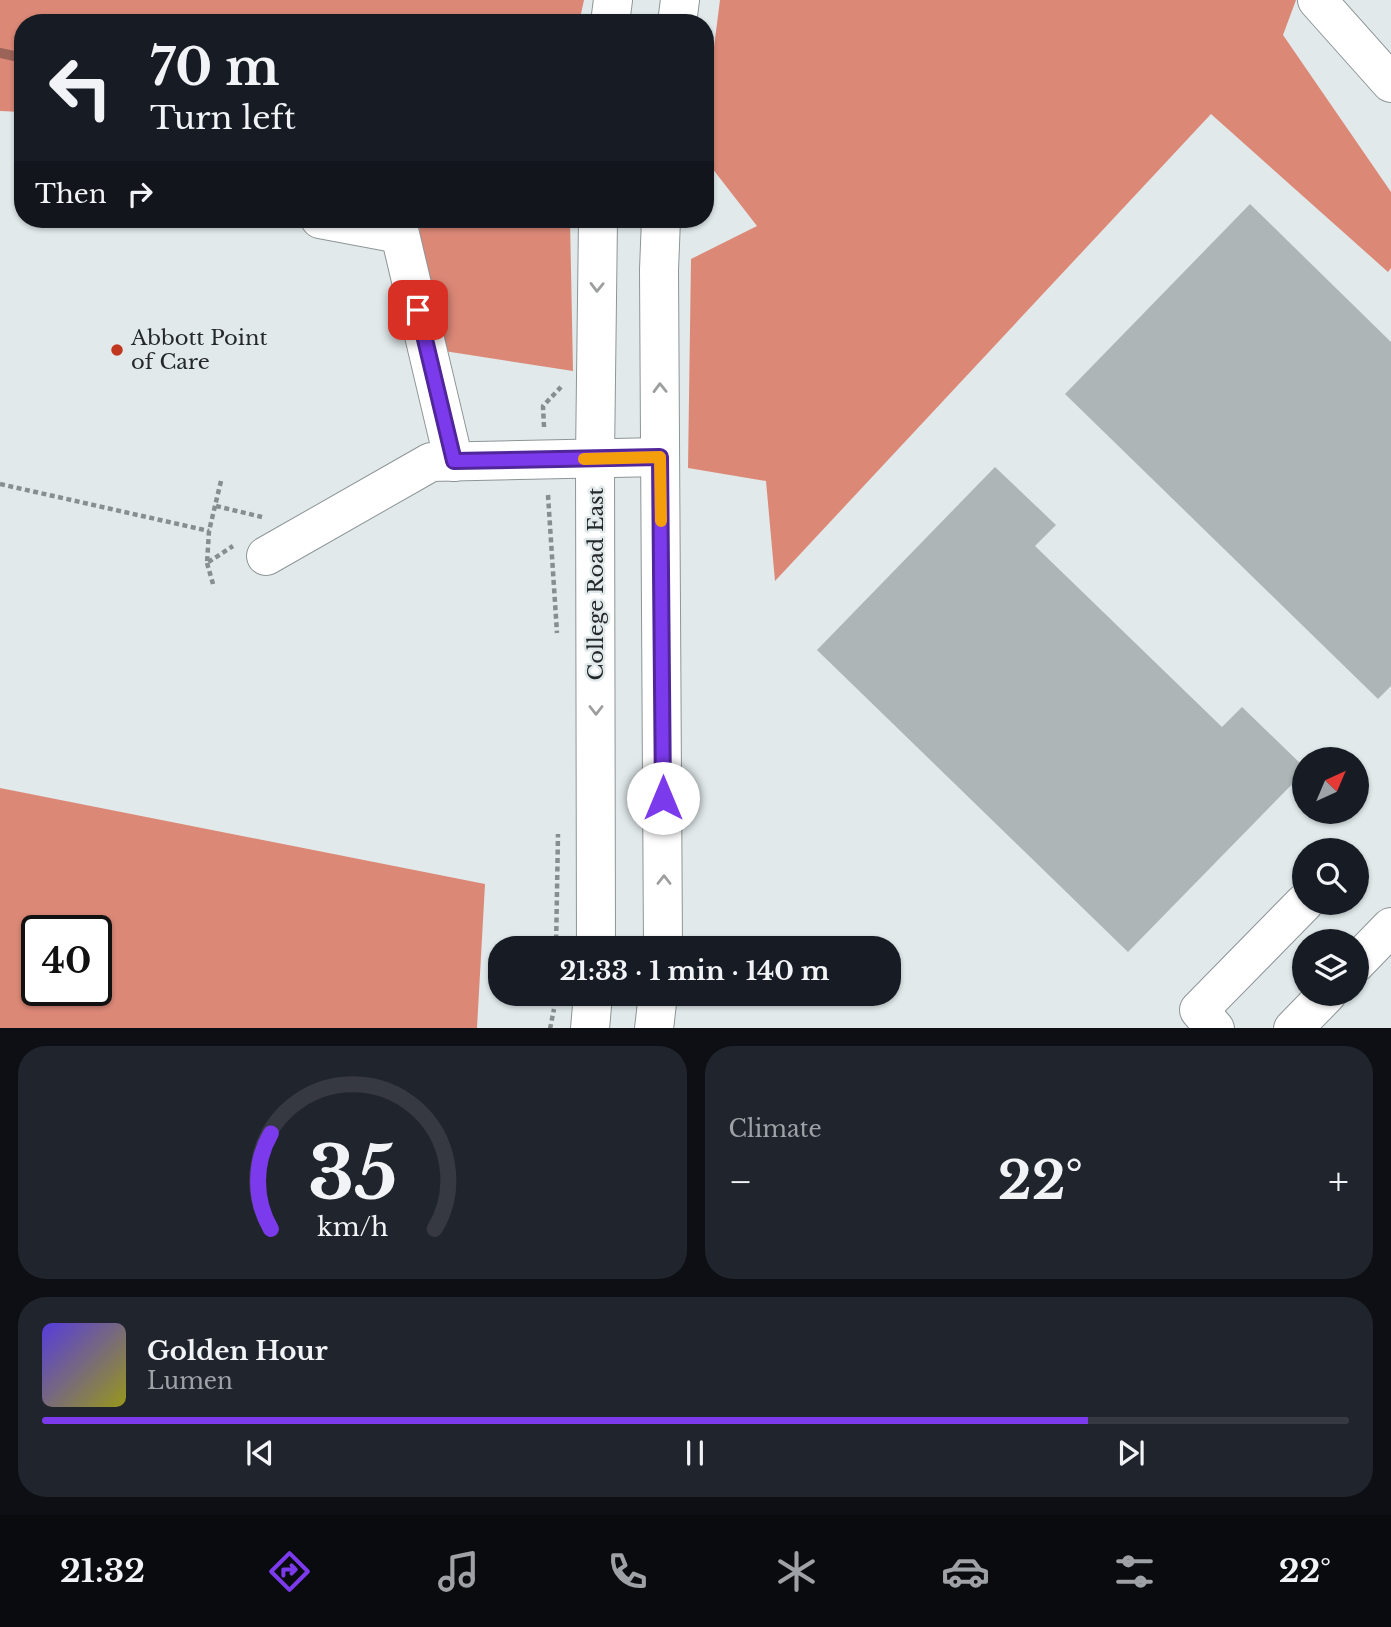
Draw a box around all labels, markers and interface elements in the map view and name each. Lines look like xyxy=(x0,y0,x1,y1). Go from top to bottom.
text: 70 m xyxy=(150,37,280,98)
icon: left xyxy=(35,42,126,133)
text: Turn left xyxy=(150,98,296,138)
icon: right xyxy=(121,175,159,213)
text: Then xyxy=(35,178,107,210)
pin xyxy=(388,280,448,340)
one-way arrow xyxy=(589,282,605,293)
icon: arrive xyxy=(399,291,437,329)
place label: Abbott Point of Care xyxy=(130,325,267,375)
marker: Abbott Point of Care xyxy=(109,342,125,358)
one-way arrow xyxy=(652,383,667,394)
street label: College Road East xyxy=(583,487,609,681)
one-way arrow xyxy=(588,706,604,716)
north arrow xyxy=(1292,747,1368,824)
map controls xyxy=(1292,747,1369,1006)
position arrow xyxy=(626,761,700,835)
button: search xyxy=(1292,838,1369,915)
one-way arrow xyxy=(656,875,672,885)
speed limit sign: 40 xyxy=(21,915,112,1006)
button: layers xyxy=(1292,929,1369,1006)
text: 21:33 · 1 min · 140 m xyxy=(559,955,830,987)
text: Climate xyxy=(729,1115,822,1143)
text: 35 xyxy=(307,1128,397,1219)
text: 22° xyxy=(998,1149,1083,1213)
text: − xyxy=(729,1158,753,1205)
text: + xyxy=(1328,1158,1349,1205)
text: km/h xyxy=(317,1211,388,1242)
text: Golden Hour xyxy=(147,1335,328,1367)
text: Lumen xyxy=(147,1367,233,1395)
icon: previous xyxy=(241,1434,279,1472)
icon: pause xyxy=(676,1434,714,1472)
icon: next xyxy=(1112,1434,1150,1472)
icon: directions xyxy=(265,1547,314,1596)
icon: music xyxy=(434,1547,483,1596)
icon: phone xyxy=(603,1547,652,1596)
icon: climate xyxy=(772,1547,821,1596)
icon: car xyxy=(941,1547,990,1596)
icon: filters xyxy=(1110,1547,1159,1596)
text: 21:32 xyxy=(60,1551,145,1591)
text: 22° xyxy=(1279,1551,1331,1591)

